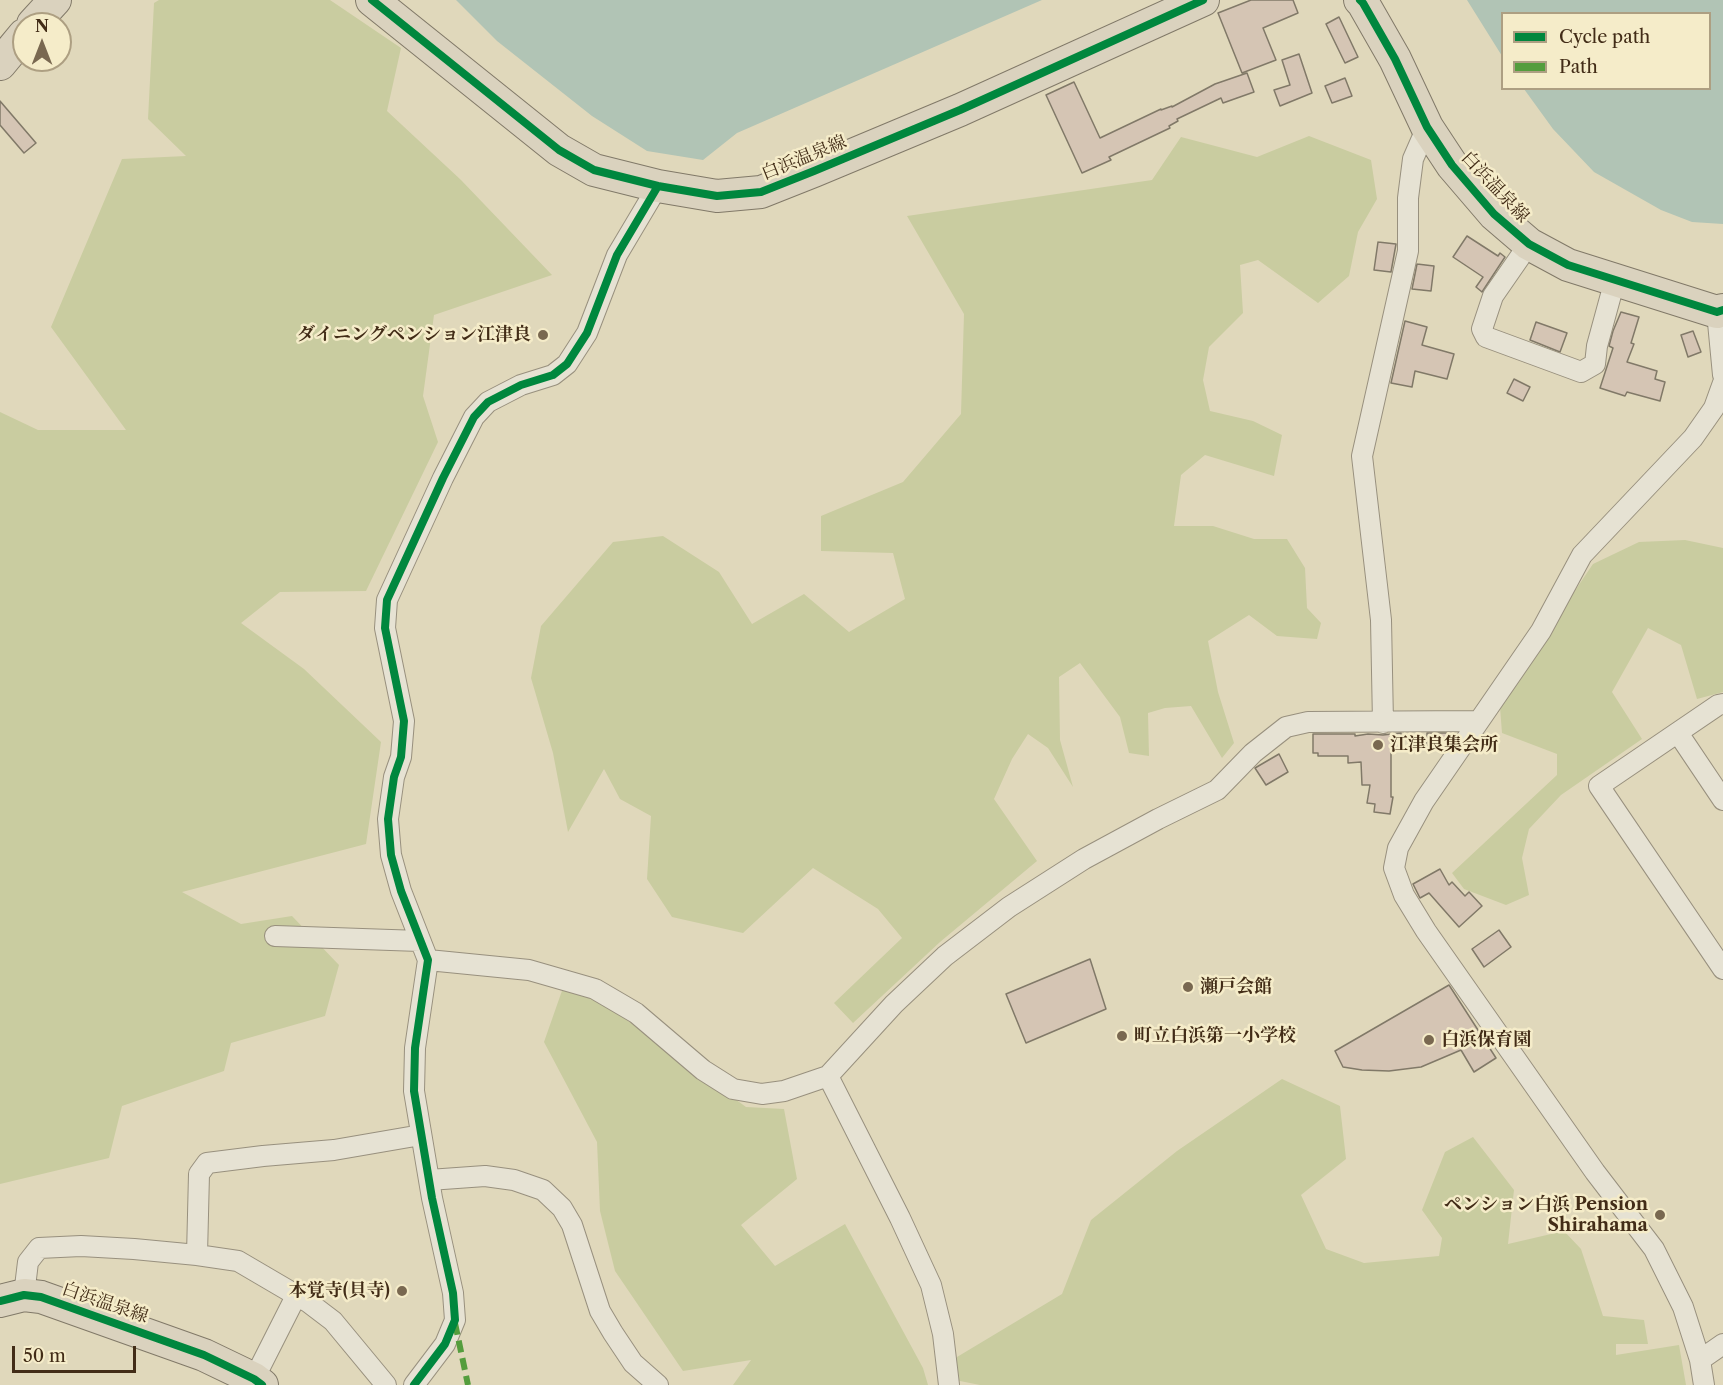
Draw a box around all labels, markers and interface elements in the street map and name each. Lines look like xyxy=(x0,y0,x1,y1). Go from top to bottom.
north arrow xyxy=(12,12,72,72)
legend xyxy=(1501,12,1711,90)
text: N xyxy=(35,16,49,36)
text: Cycle path xyxy=(1559,26,1650,48)
text: Path xyxy=(1559,56,1598,78)
street label: 白浜温泉線 xyxy=(758,131,850,185)
street label: 白浜温泉線 xyxy=(1456,147,1534,227)
place label: ダイニングペンション江津良 xyxy=(297,324,531,346)
marker: ダイニングペンション江津良 xyxy=(536,328,550,342)
place label: 江津良集会所 xyxy=(1390,734,1498,756)
marker: 江津良集会所 xyxy=(1371,738,1385,752)
place label: 瀬戸会館 xyxy=(1200,976,1272,998)
marker: 瀬戸会館 xyxy=(1181,980,1195,994)
place label: 町立白浜第一小学校 xyxy=(1134,1025,1296,1047)
marker: 町立白浜第一小学校 xyxy=(1115,1029,1129,1043)
place label: 白浜保育園 xyxy=(1441,1029,1531,1051)
marker: 白浜保育園 xyxy=(1422,1033,1436,1047)
place label: ペンション白浜 Pension Shirahama xyxy=(1444,1194,1648,1236)
marker: ペンション白浜 Pension Shirahama xyxy=(1653,1208,1667,1222)
street label: 白浜温泉線 xyxy=(59,1278,151,1328)
place label: 本覚寺(貝寺) xyxy=(289,1280,390,1302)
marker: 本覚寺(貝寺) xyxy=(395,1284,409,1298)
scale bar xyxy=(15,1334,140,1372)
text: 50 m xyxy=(23,1345,66,1367)

